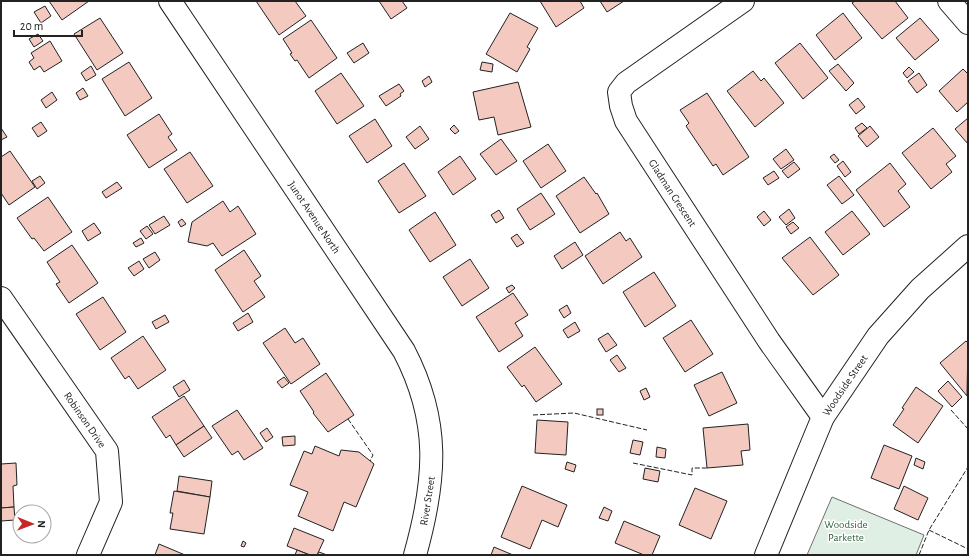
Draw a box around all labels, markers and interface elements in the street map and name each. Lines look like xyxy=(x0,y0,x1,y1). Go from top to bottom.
scale bar xyxy=(14,12,82,38)
text: 20 m xyxy=(20,20,43,32)
street label: Gladman Crescent xyxy=(646,157,698,229)
street label: Junot Avenue North xyxy=(286,179,342,256)
street label: Woodside Street xyxy=(821,352,870,418)
street label: Robinson Drive xyxy=(62,390,108,450)
street label: River Street xyxy=(418,475,437,526)
north arrow xyxy=(12,504,52,544)
park label: Woodside Parkette xyxy=(824,519,868,543)
text: N xyxy=(36,520,47,528)

